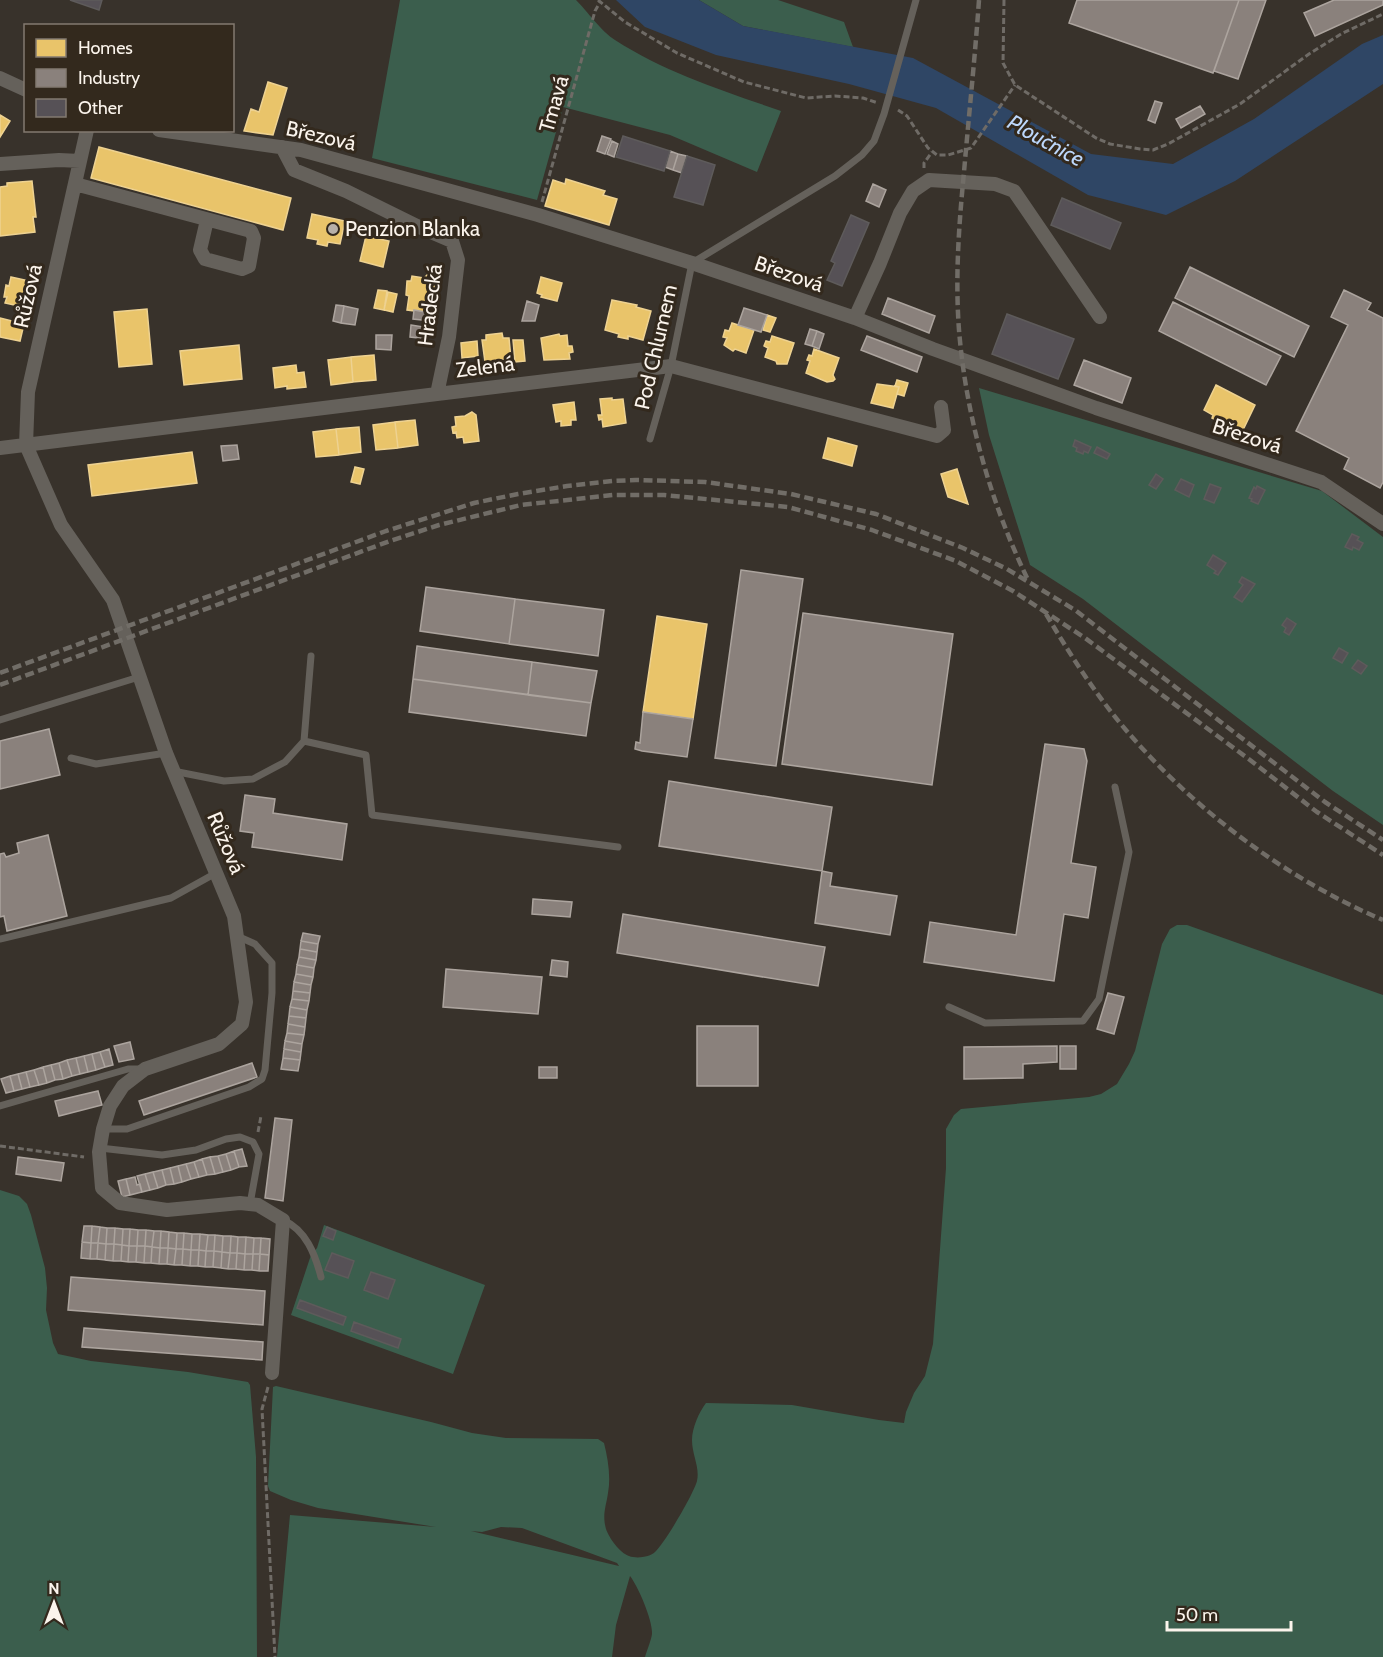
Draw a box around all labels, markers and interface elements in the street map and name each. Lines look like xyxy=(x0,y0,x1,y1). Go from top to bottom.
legend xyxy=(24,24,234,132)
text: Homes xyxy=(78,37,133,59)
text: Industry xyxy=(78,67,140,89)
street label: Tmavá xyxy=(534,73,573,135)
text: Other xyxy=(78,97,123,119)
water label: Ploučnice xyxy=(1003,108,1089,172)
street label: Březová xyxy=(284,115,359,156)
place label: Penzion Blanka xyxy=(345,216,480,241)
marker: Penzion Blanka xyxy=(326,222,340,236)
street label: Březová xyxy=(751,250,827,297)
street label: Růžová xyxy=(8,261,47,330)
street label: Hradecká xyxy=(412,262,447,347)
street label: Pod Chlumem xyxy=(629,282,682,412)
street label: Zelená xyxy=(454,350,516,383)
street label: Březová xyxy=(1209,413,1285,458)
street label: Růžová xyxy=(202,808,251,878)
north arrow xyxy=(24,1573,84,1633)
text: N xyxy=(48,1579,60,1598)
scale bar xyxy=(1167,1594,1292,1632)
text: 50 m xyxy=(1176,1604,1218,1626)

